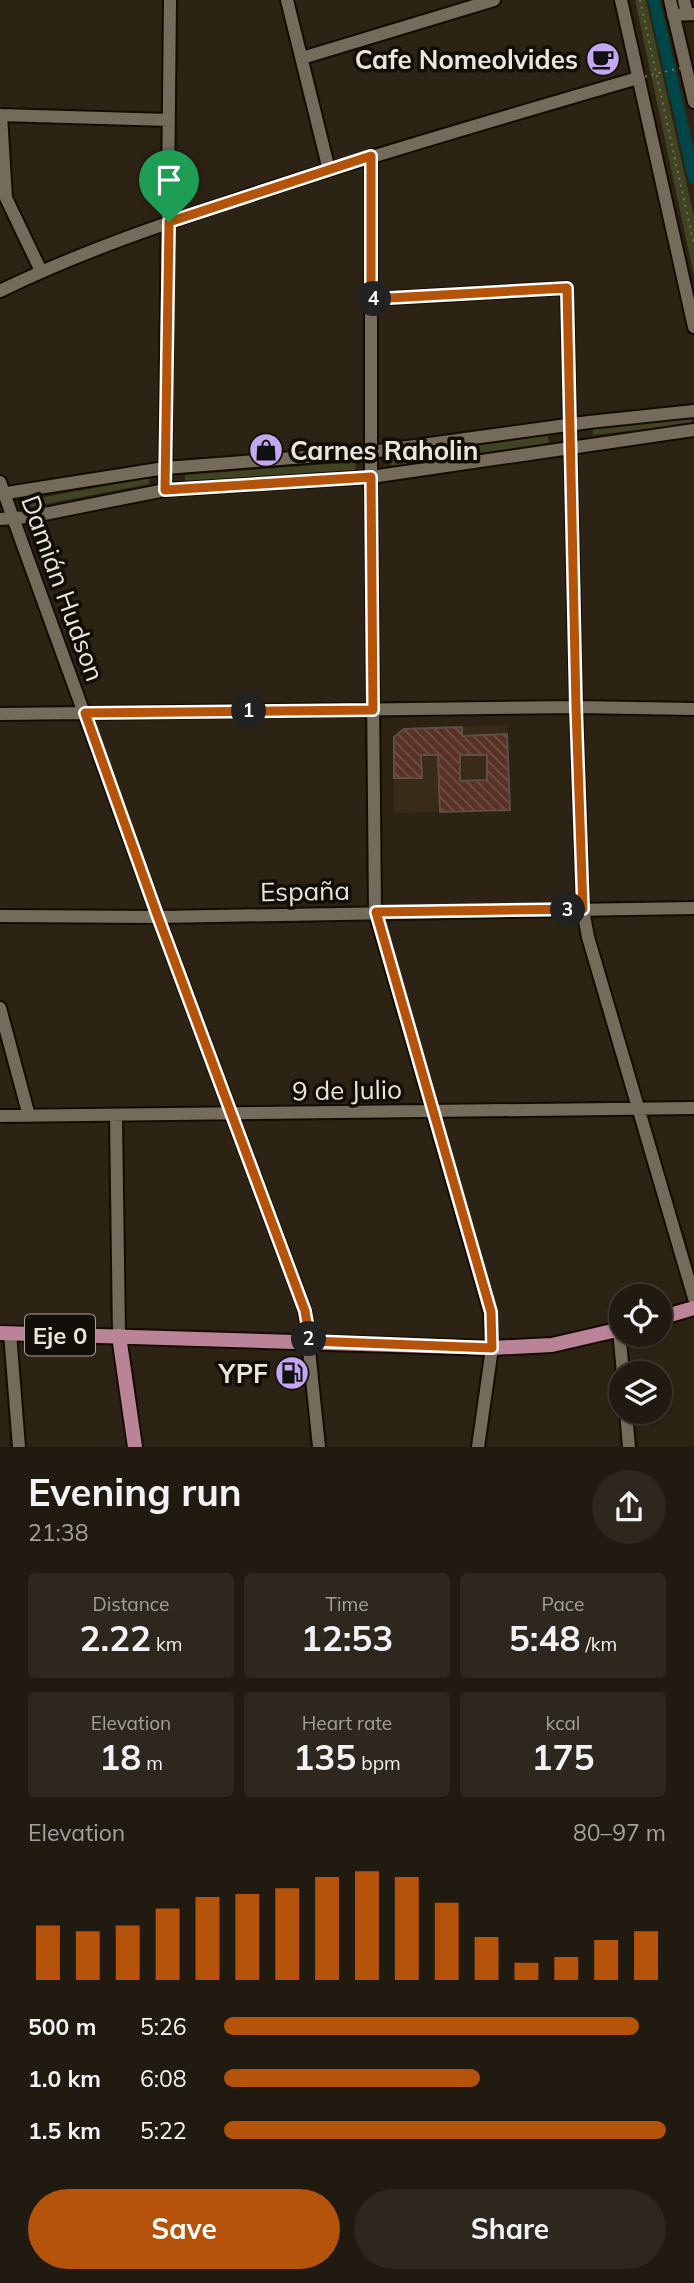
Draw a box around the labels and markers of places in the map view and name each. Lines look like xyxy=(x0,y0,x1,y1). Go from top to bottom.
cafe icon: Cafe Nomeolvides xyxy=(584,40,622,78)
place label: Cafe Nomeolvides xyxy=(355,43,578,76)
pin xyxy=(139,150,199,222)
pin: 4 xyxy=(356,282,392,316)
shop icon: Carnes Raholin xyxy=(247,431,285,469)
place label: Carnes Raholin xyxy=(290,434,478,467)
pin: 1 xyxy=(232,694,266,728)
pin: 3 xyxy=(550,892,586,928)
pin: 2 xyxy=(292,1322,326,1356)
fuel station icon: YPF xyxy=(273,1354,311,1392)
place label: YPF xyxy=(218,1357,268,1390)

